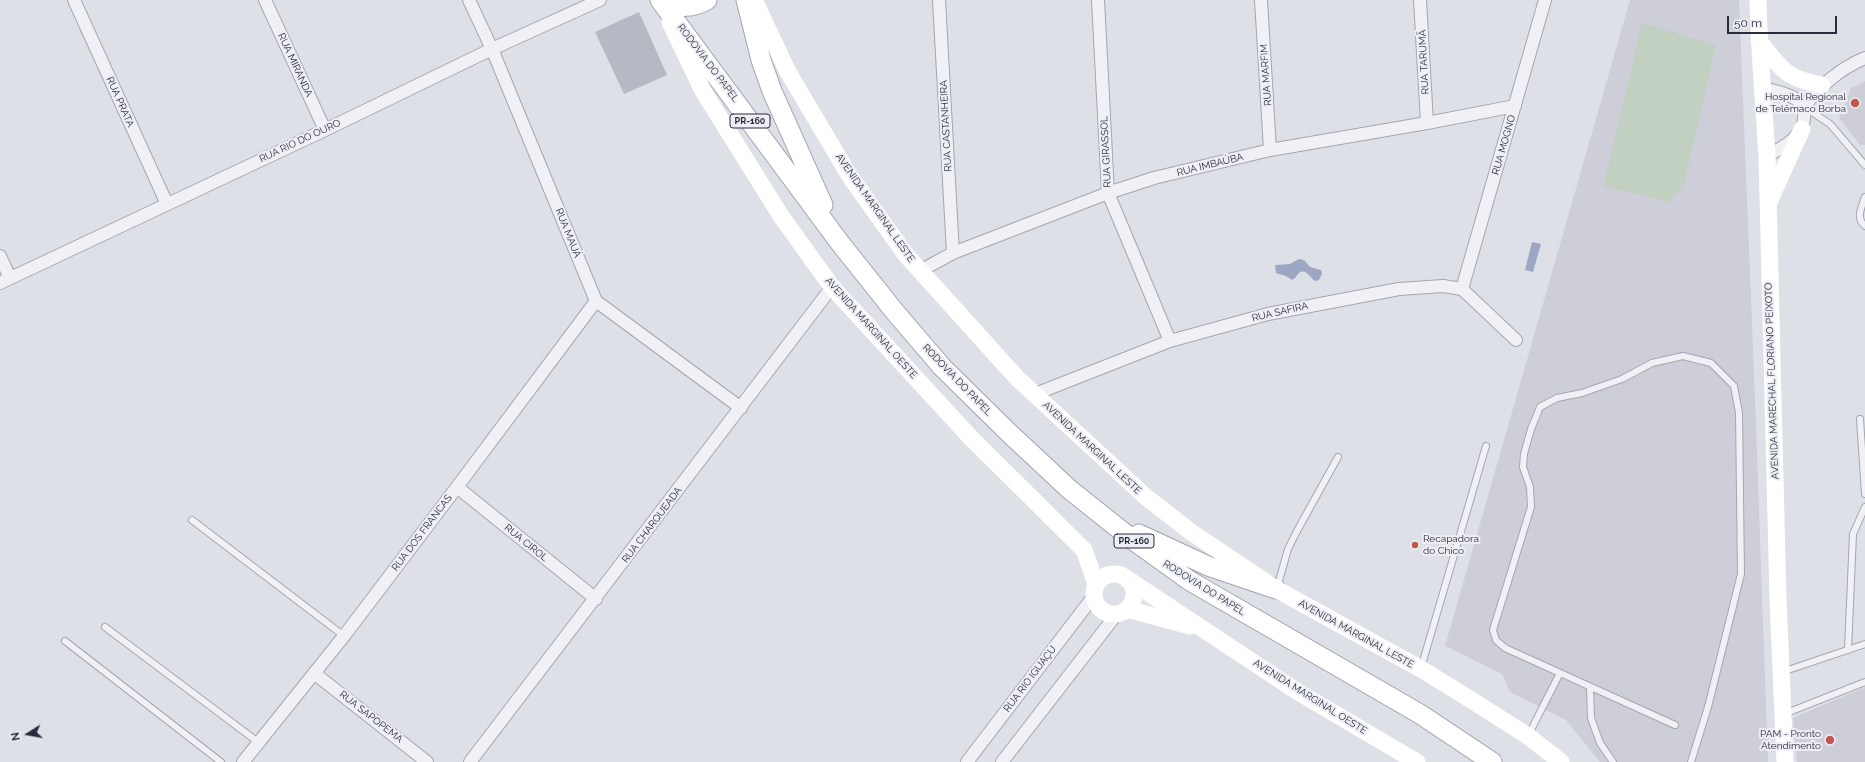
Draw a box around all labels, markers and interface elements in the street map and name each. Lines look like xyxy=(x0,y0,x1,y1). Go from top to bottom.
scale bar xyxy=(1729,8,1839,34)
text: 50 m xyxy=(1734,16,1762,30)
street label: RODOVIA DO PAPEL xyxy=(675,22,741,104)
street label: RUA TARUMÃ xyxy=(1416,29,1432,95)
street label: RUA MIRANDA xyxy=(275,31,315,99)
street label: RUA MARFIM xyxy=(1258,44,1274,106)
street label: RUA PRATA xyxy=(104,75,136,129)
street label: RUA CASTANHEIRA xyxy=(938,80,954,172)
place label: Hospital Regional de Telêmaco Borba xyxy=(1756,91,1846,114)
marker: Hospital Regional de Telêmaco Borba xyxy=(1849,97,1861,109)
road number: PR-160 xyxy=(730,114,770,128)
street label: RUA MOGNO xyxy=(1490,114,1518,176)
street label: RUA GIRASSOL xyxy=(1098,116,1114,188)
street label: RUA RIO DO OURO xyxy=(257,117,343,165)
street label: AVENIDA MARGINAL LESTE xyxy=(833,151,917,265)
street label: RUA IMBAÚBA xyxy=(1175,151,1245,179)
street label: RUA MAUÁ xyxy=(553,206,583,260)
street label: AVENIDA MARGINAL OESTE xyxy=(822,275,920,381)
street label: AVENIDA MARECHAL FLORIANO PEIXOTO xyxy=(1763,282,1781,480)
street label: RUA SAFIRA xyxy=(1251,300,1309,324)
street label: RODOVIA DO PAPEL xyxy=(920,342,994,418)
street label: AVENIDA MARGINAL LESTE xyxy=(1040,399,1144,497)
street label: RUA CHARQUEADA xyxy=(619,485,685,565)
street label: RUA DOS FRANCAS xyxy=(389,492,455,574)
street label: RUA CIROL xyxy=(502,522,550,564)
place label: Recapadora do Chico xyxy=(1423,533,1479,556)
road number: PR-160 xyxy=(1114,534,1154,548)
marker: Recapadora do Chico xyxy=(1410,540,1420,550)
street label: RODOVIA DO PAPEL xyxy=(1161,558,1247,618)
street label: AVENIDA MARGINAL LESTE xyxy=(1296,597,1416,671)
street label: RUA RIO IGUAÇU xyxy=(1001,643,1059,715)
street label: AVENIDA MARGINAL OESTE xyxy=(1251,657,1369,737)
street label: RUA SAPOPEMA xyxy=(337,688,405,746)
north arrow xyxy=(8,714,48,754)
place label: PAM - Pronto Atendimento xyxy=(1760,728,1821,752)
text: N xyxy=(9,731,23,742)
marker: PAM - Pronto Atendimento xyxy=(1824,734,1836,746)

